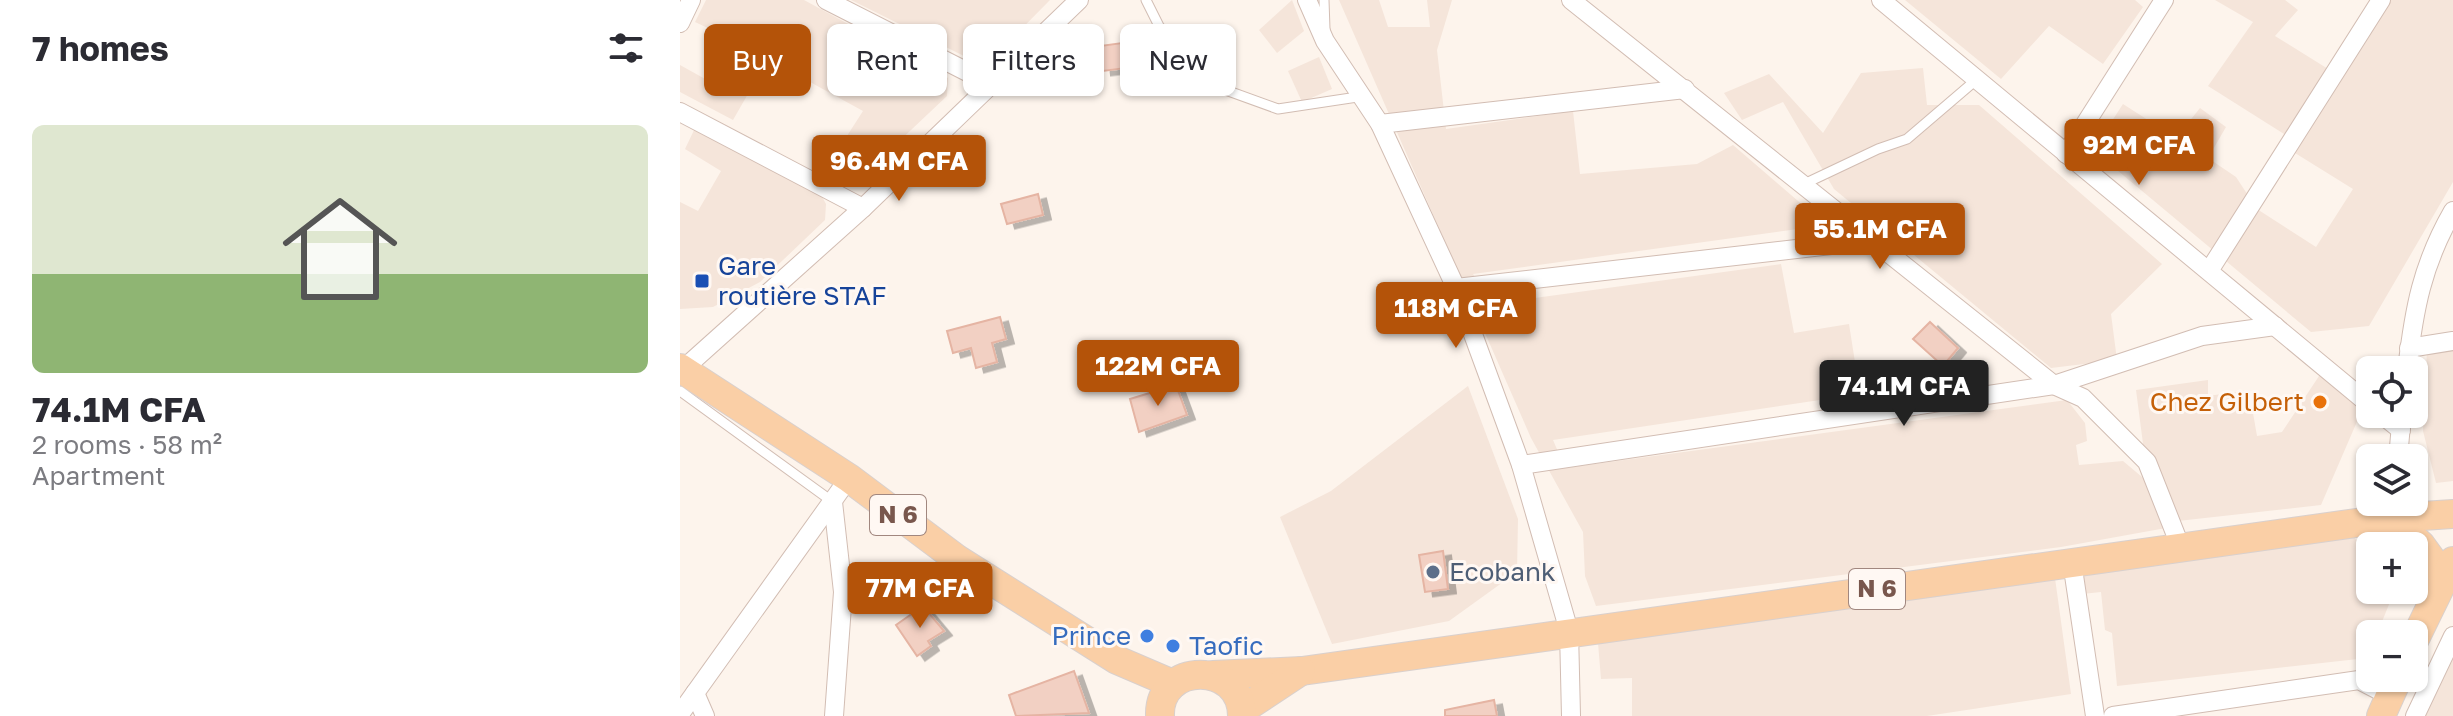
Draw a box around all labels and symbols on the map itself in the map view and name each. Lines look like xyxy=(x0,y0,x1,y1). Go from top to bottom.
pin: 92M CFA xyxy=(2065,119,2213,187)
pin: 96.4M CFA xyxy=(807,135,991,203)
pin: 55.1M CFA xyxy=(1788,203,1972,271)
place label: Gare routière STAF xyxy=(718,250,886,311)
marker: Gare routière STAF xyxy=(693,272,711,290)
pin: 118M CFA xyxy=(1373,282,1539,350)
pin: 122M CFA xyxy=(1075,340,1241,408)
pin: 74.1M CFA xyxy=(1812,360,1996,428)
place label: Chez Gilbert xyxy=(2150,386,2304,417)
marker: Chez Gilbert xyxy=(2311,393,2329,411)
road number: N 6 xyxy=(870,495,926,535)
place label: Ecobank xyxy=(1449,556,1556,587)
pin: 77M CFA xyxy=(846,562,994,630)
marker: Ecobank xyxy=(1424,563,1442,581)
road number: N 6 xyxy=(1849,569,1905,609)
place label: Prince xyxy=(1052,620,1131,651)
marker: Prince xyxy=(1138,627,1156,645)
place label: Taofic xyxy=(1189,630,1263,661)
marker: Taofic xyxy=(1164,637,1182,655)

